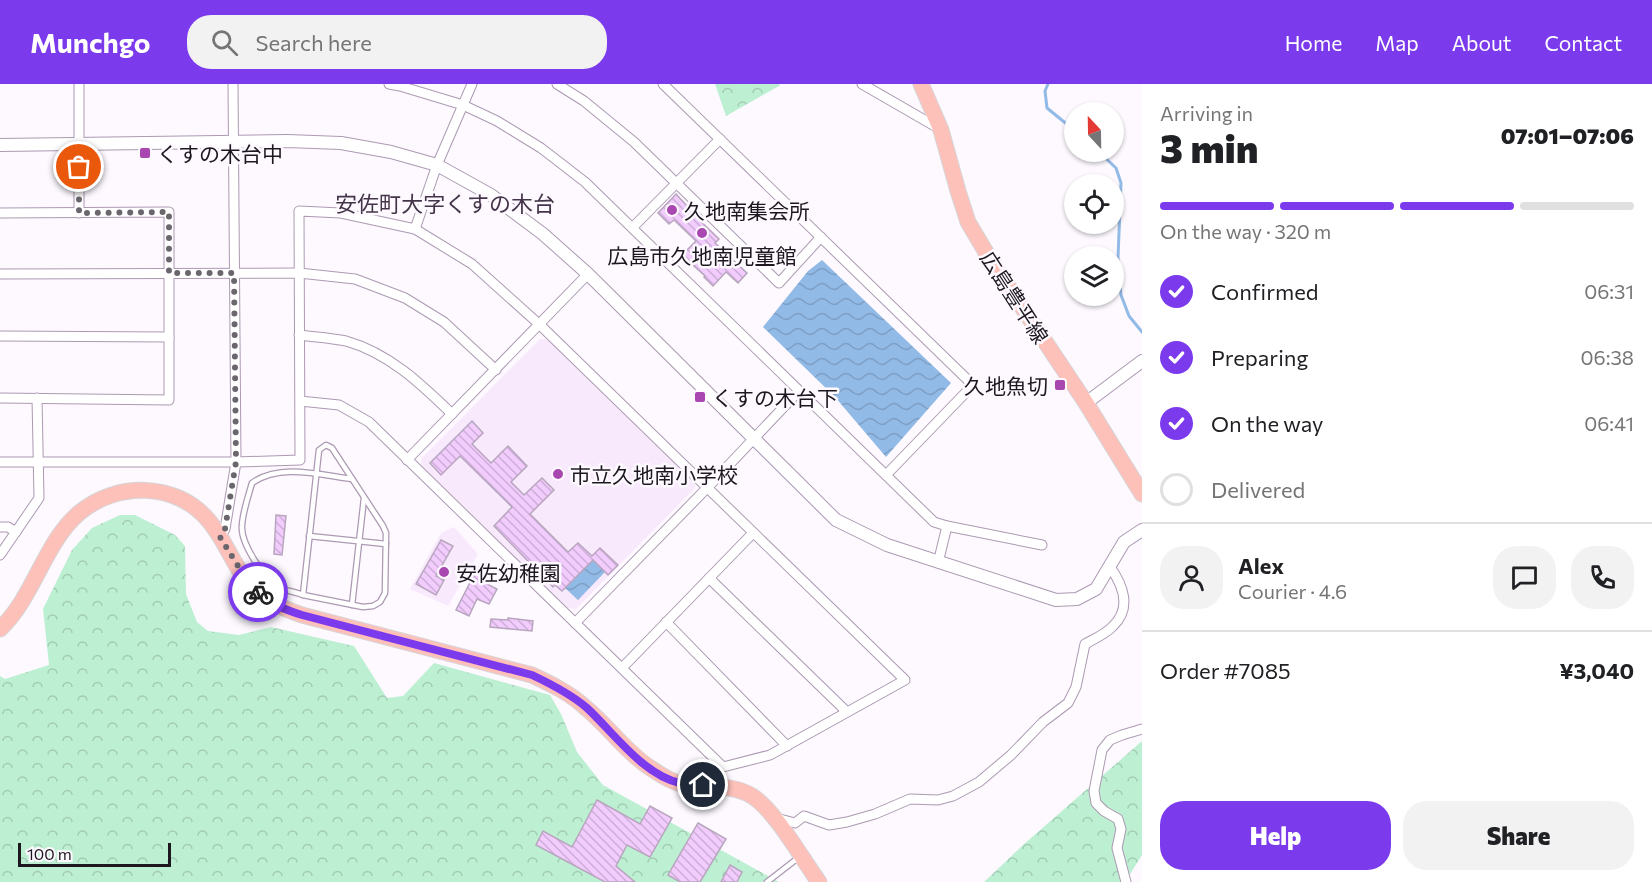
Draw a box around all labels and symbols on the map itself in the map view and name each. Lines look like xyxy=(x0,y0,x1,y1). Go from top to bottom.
north arrow xyxy=(1064,102,1124,162)
pin xyxy=(53,141,104,192)
place label: くすの木台中 xyxy=(157,141,283,166)
marker: くすの木台中 xyxy=(138,146,152,160)
district label: 安佐町大字くすの木台 xyxy=(335,190,555,217)
place label: 久地南集会所 xyxy=(684,198,810,223)
marker: 久地南集会所 xyxy=(665,203,679,217)
marker: 広島市久地南児童館 xyxy=(695,226,709,240)
place label: 広島市久地南児童館 xyxy=(608,243,797,268)
street label: 広島豊平線 xyxy=(976,246,1054,348)
place label: 久地魚切 xyxy=(964,373,1048,398)
marker: 久地魚切 xyxy=(1053,378,1067,392)
place label: くすの木台下 xyxy=(712,385,838,410)
marker: くすの木台下 xyxy=(693,390,707,404)
place label: 市立久地南小学校 xyxy=(570,462,738,487)
marker: 市立久地南小学校 xyxy=(551,467,565,481)
place label: 安佐幼稚園 xyxy=(456,560,561,585)
courier xyxy=(228,562,288,622)
marker: 安佐幼稚園 xyxy=(437,565,451,579)
pin xyxy=(677,759,728,810)
scale bar xyxy=(18,840,171,868)

